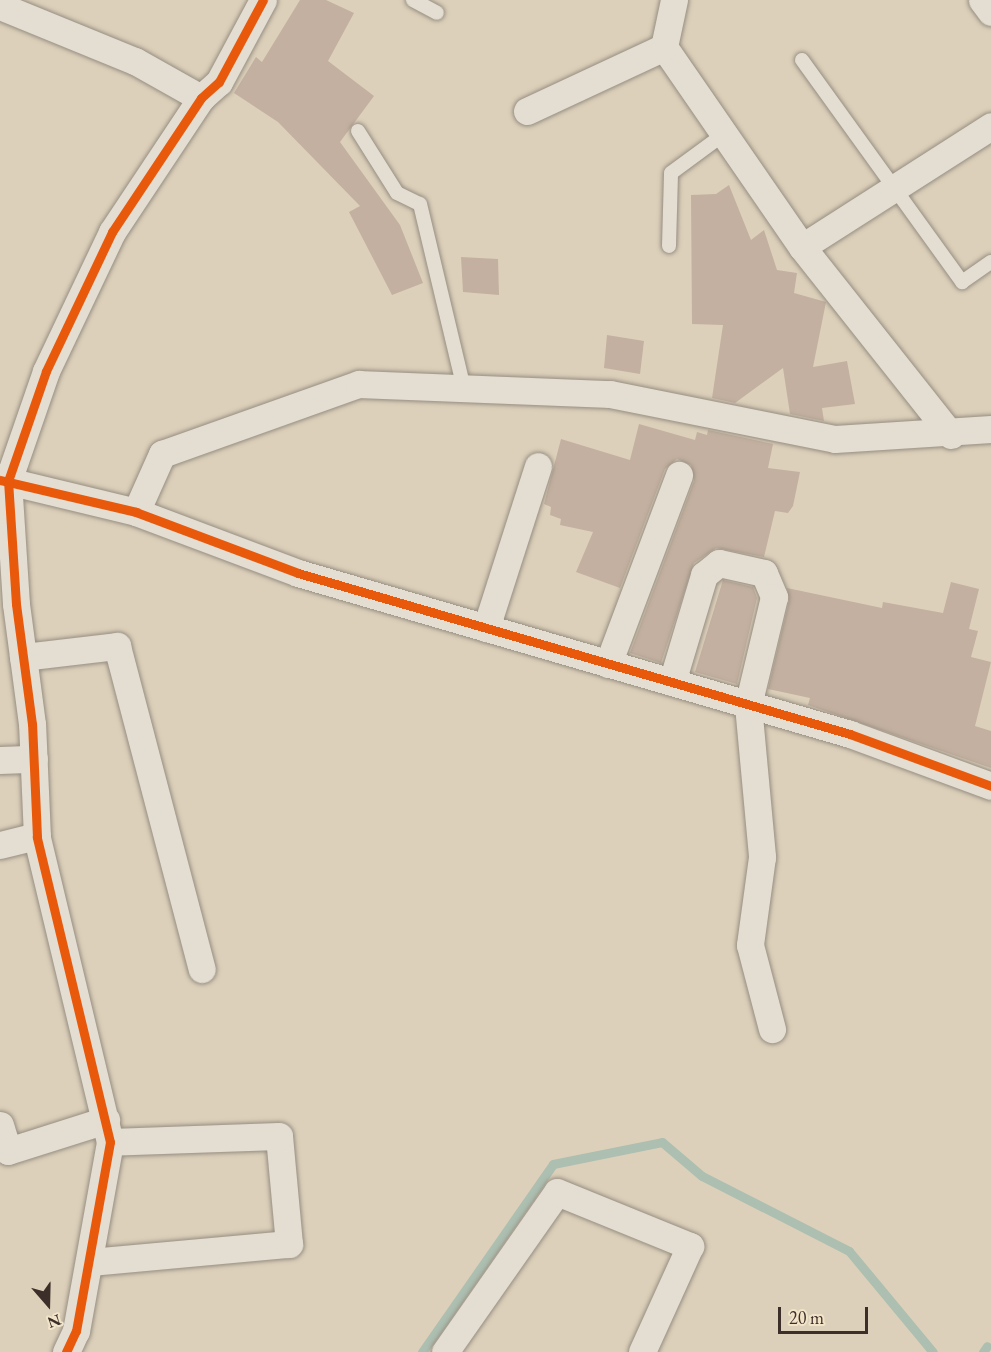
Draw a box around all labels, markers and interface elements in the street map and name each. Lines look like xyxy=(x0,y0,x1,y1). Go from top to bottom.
north arrow xyxy=(18,1274,78,1334)
scale bar xyxy=(781,1295,871,1333)
text: 20 m xyxy=(789,1306,824,1329)
text: N xyxy=(45,1309,64,1333)

